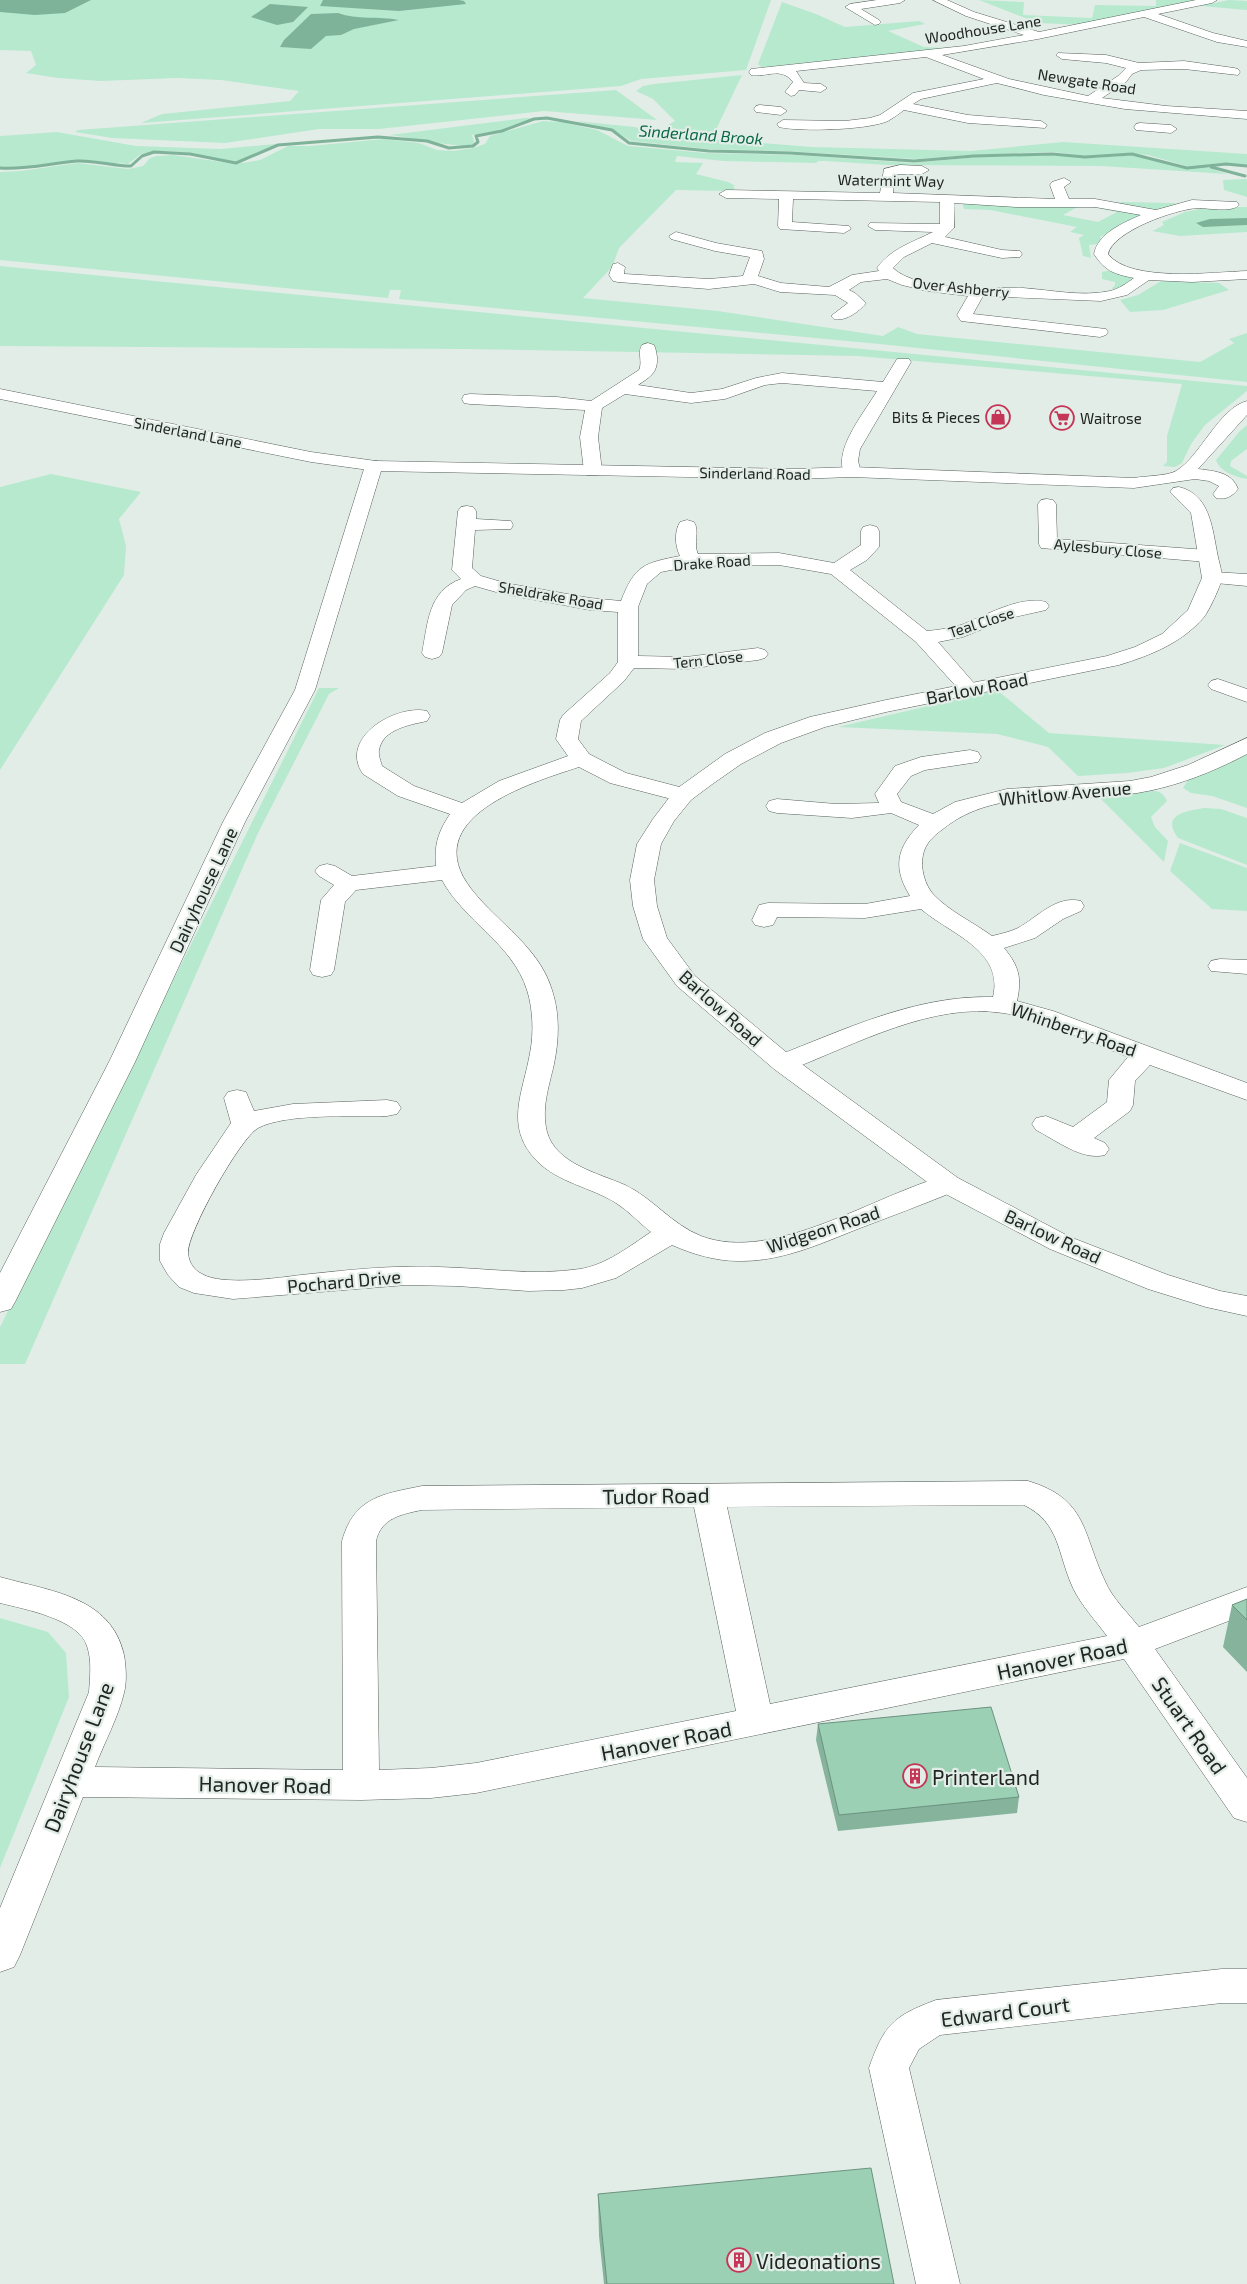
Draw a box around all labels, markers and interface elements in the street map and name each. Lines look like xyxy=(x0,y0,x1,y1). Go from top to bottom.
street label: Woodhouse Lane xyxy=(924,11,1042,47)
street label: Newgate Road xyxy=(1037,64,1137,98)
water label: Sinderland Brook xyxy=(638,120,764,148)
street label: Watermint Way xyxy=(837,170,945,190)
street label: Over Ashberry xyxy=(912,273,1010,301)
shop icon: Bits & Pieces xyxy=(985,404,1011,430)
supermarket icon: Waitrose xyxy=(1049,405,1075,431)
place label: Bits & Pieces xyxy=(892,408,980,426)
place label: Waitrose xyxy=(1080,409,1142,427)
street label: Sinderland Lane xyxy=(133,413,243,451)
street label: Sinderland Road xyxy=(699,463,811,483)
street label: Aylesbury Close xyxy=(1053,534,1163,562)
street label: Drake Road xyxy=(673,550,751,574)
street label: Sheldrake Road xyxy=(497,577,605,613)
street label: Teal Close xyxy=(946,603,1016,641)
street label: Tern Close xyxy=(672,646,744,672)
street label: Barlow Road xyxy=(924,667,1030,709)
street label: Whitlow Avenue xyxy=(998,776,1132,810)
street label: Dairyhouse Lane xyxy=(164,824,242,956)
street label: Barlow Road xyxy=(675,965,767,1051)
street label: Whinberry Road xyxy=(1008,997,1140,1061)
street label: Widgeon Road xyxy=(764,1200,882,1258)
street label: Barlow Road xyxy=(1001,1204,1105,1268)
street label: Pochard Drive xyxy=(286,1265,402,1297)
street label: Tudor Road xyxy=(602,1482,710,1508)
street label: Hanover Road xyxy=(994,1632,1130,1684)
street label: Stuart Road xyxy=(1147,1672,1233,1778)
street label: Dairyhouse Lane xyxy=(38,1678,118,1836)
street label: Hanover Road xyxy=(598,1715,734,1765)
building icon: Printerland xyxy=(902,1763,928,1789)
place label: Printerland xyxy=(932,1764,1040,1789)
street label: Hanover Road xyxy=(198,1770,332,1798)
street label: Edward Court xyxy=(939,1991,1071,2031)
building icon: Videonations xyxy=(726,2247,752,2273)
place label: Videonations xyxy=(756,2248,881,2273)

